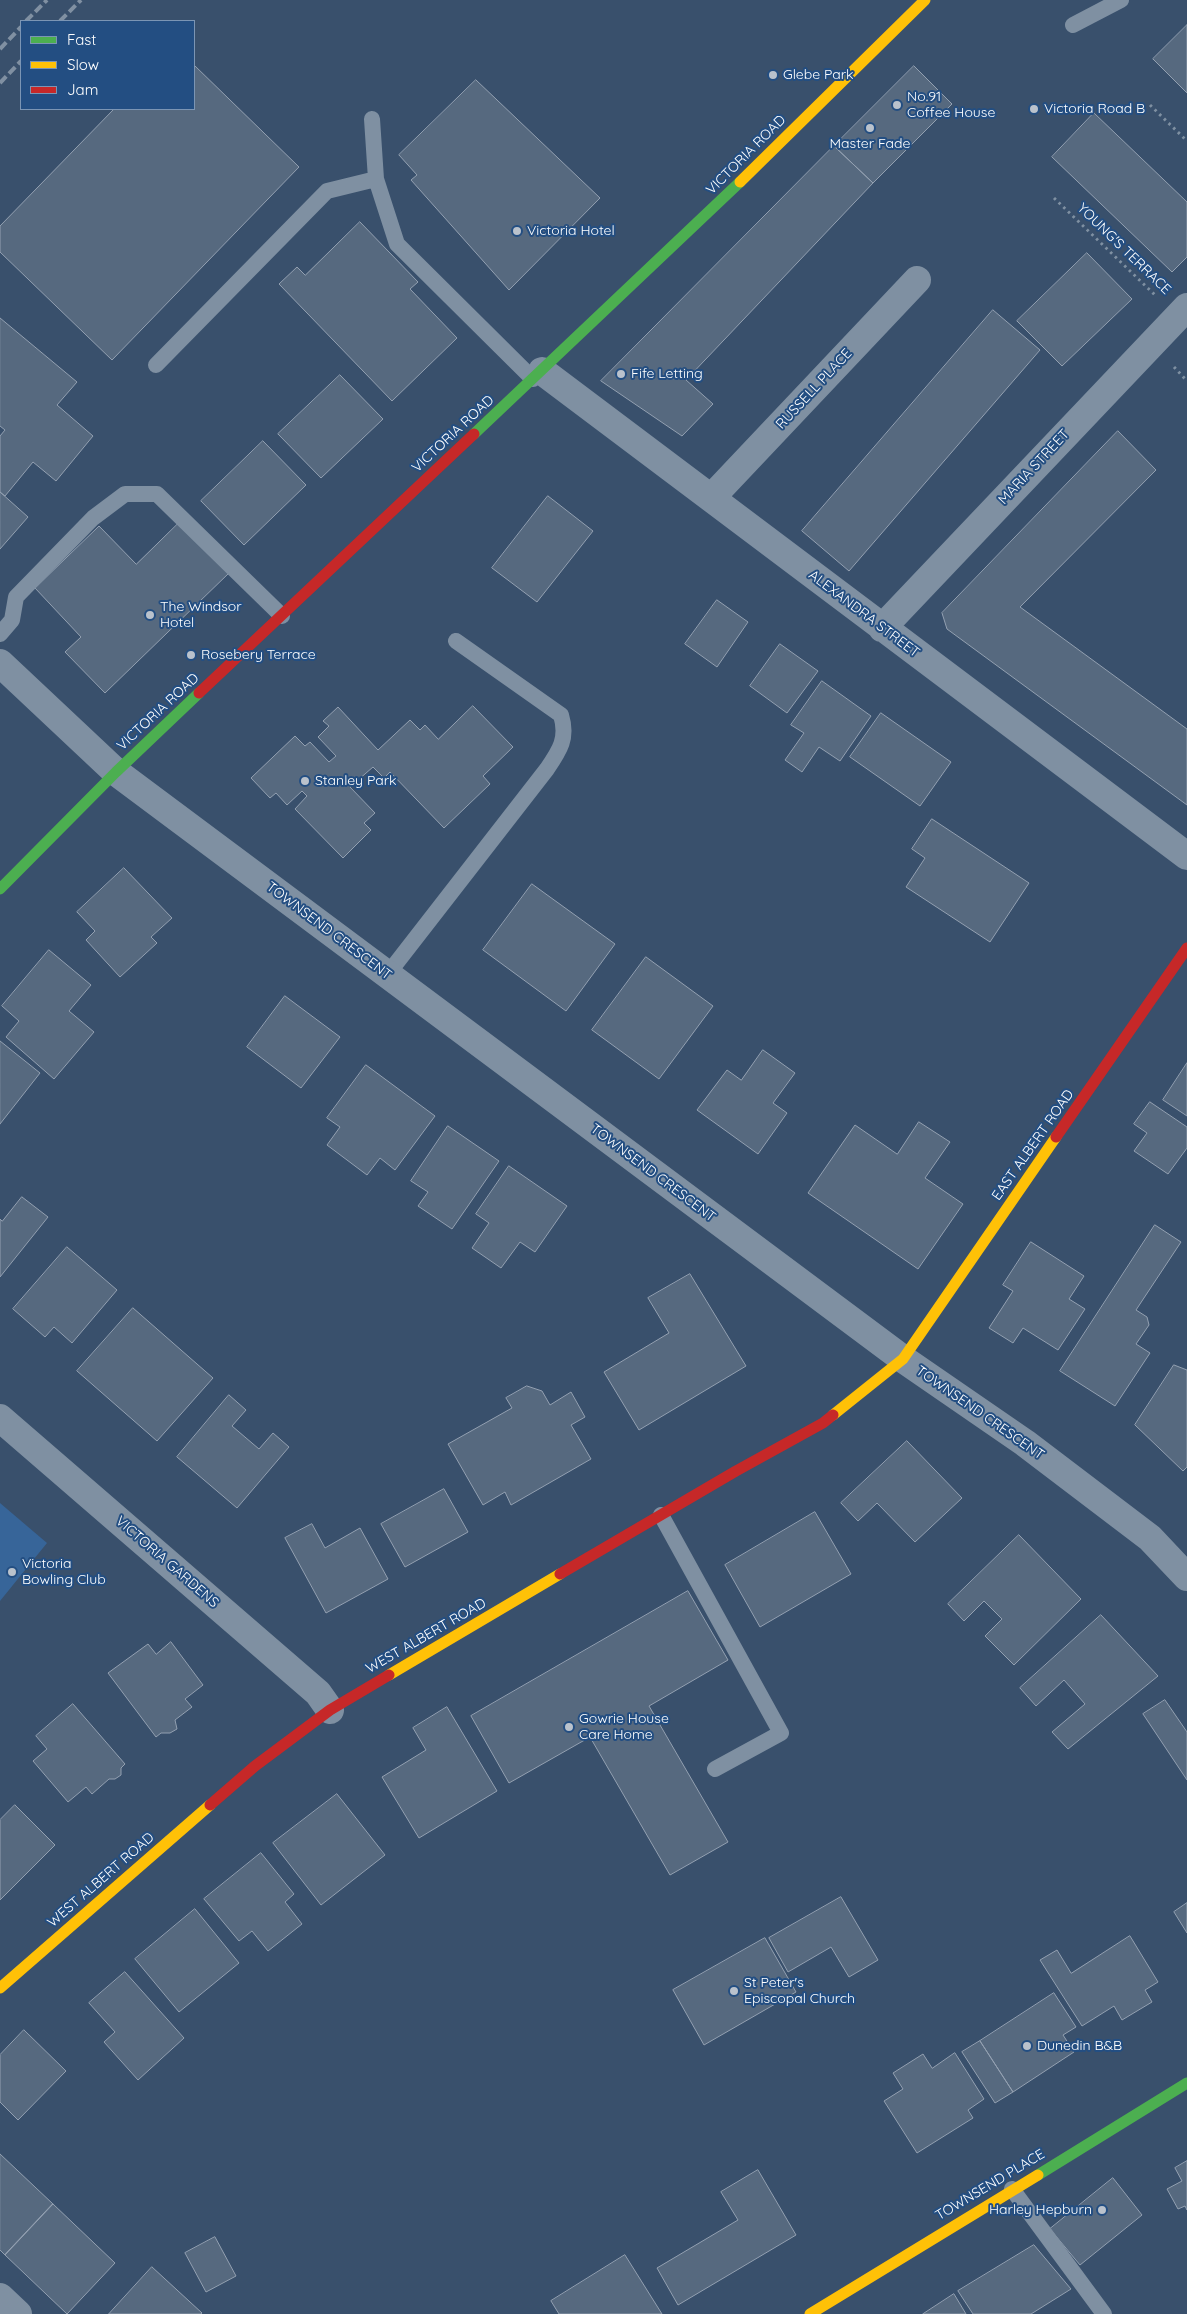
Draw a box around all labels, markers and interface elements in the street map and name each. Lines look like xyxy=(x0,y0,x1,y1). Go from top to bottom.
legend xyxy=(20,20,195,110)
text: Fast xyxy=(67,30,96,49)
text: Slow xyxy=(67,55,99,74)
place label: Glebe Park xyxy=(783,67,854,83)
marker: Glebe Park xyxy=(767,69,779,81)
text: Jam xyxy=(67,80,98,99)
place label: No.91 Coffee House xyxy=(907,89,995,121)
marker: No.91 Coffee House xyxy=(891,99,903,111)
place label: Victoria Road B xyxy=(1044,101,1145,117)
marker: Victoria Road B xyxy=(1028,103,1040,115)
street label: VICTORIA ROAD xyxy=(703,112,789,198)
marker: Master Fade xyxy=(864,122,876,134)
place label: Master Fade xyxy=(830,136,910,152)
street label: YOUNG'S TERRACE xyxy=(1074,200,1174,298)
place label: Victoria Hotel xyxy=(527,223,615,239)
marker: Victoria Hotel xyxy=(511,225,523,237)
street label: RUSSELL PLACE xyxy=(773,345,855,433)
place label: Fife Letting xyxy=(631,366,703,382)
marker: Fife Letting xyxy=(615,368,627,380)
street label: VICTORIA ROAD xyxy=(409,392,497,476)
street label: MARIA STREET xyxy=(995,426,1073,508)
street label: ALEXANDRA STREET xyxy=(805,567,923,661)
place label: The Windsor Hotel xyxy=(160,599,242,632)
marker: The Windsor Hotel xyxy=(144,609,156,621)
place label: Rosebery Terrace xyxy=(201,647,316,663)
marker: Rosebery Terrace xyxy=(185,649,197,661)
street label: VICTORIA ROAD xyxy=(114,670,202,754)
place label: Stanley Park xyxy=(315,773,397,789)
marker: Stanley Park xyxy=(299,775,311,787)
street label: TOWNSEND CRESCENT xyxy=(263,878,395,984)
street label: EAST ALBERT ROAD xyxy=(988,1086,1078,1204)
street label: TOWNSEND CRESCENT xyxy=(587,1120,719,1226)
street label: TOWNSEND CRESCENT xyxy=(913,1362,1047,1464)
street label: VICTORIA GARDENS xyxy=(112,1513,222,1611)
place label: Victoria Bowling Club xyxy=(22,1556,106,1588)
marker: Victoria Bowling Club xyxy=(6,1566,18,1578)
street label: WEST ALBERT ROAD xyxy=(363,1595,489,1677)
place label: Gowrie House Care Home xyxy=(579,1711,669,1744)
marker: Gowrie House Care Home xyxy=(563,1721,575,1733)
street label: WEST ALBERT ROAD xyxy=(44,1829,158,1931)
place label: St Peter's Episcopal Church xyxy=(744,1975,855,2008)
marker: St Peter's Episcopal Church xyxy=(728,1985,740,1997)
place label: Dunedin B&B xyxy=(1037,2038,1122,2054)
marker: Dunedin B&B xyxy=(1021,2040,1033,2052)
street label: TOWNSEND PLACE xyxy=(932,2146,1048,2224)
place label: Harley Hepburn xyxy=(989,2202,1092,2218)
marker: Harley Hepburn xyxy=(1096,2204,1108,2216)

